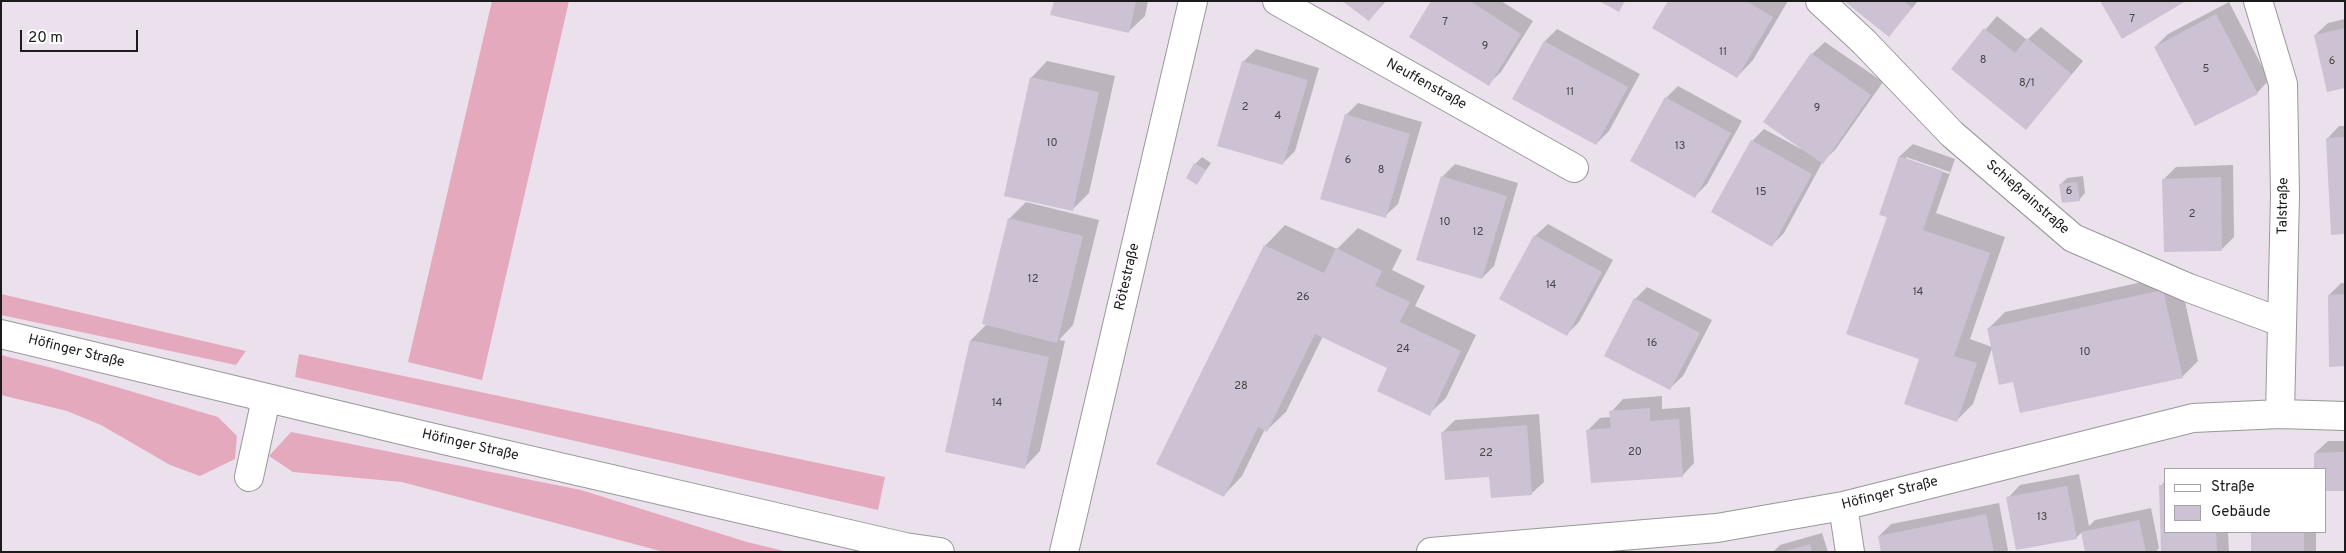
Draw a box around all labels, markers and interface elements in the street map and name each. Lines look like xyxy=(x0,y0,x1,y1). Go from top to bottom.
house number: 7 xyxy=(2129,13,2135,27)
house number: 7 xyxy=(1442,16,1448,30)
scale bar xyxy=(22,20,140,52)
text: 20 m xyxy=(28,29,63,48)
house number: 9 xyxy=(1482,40,1488,54)
house number: 11 xyxy=(1719,46,1727,60)
house number: 8 xyxy=(1980,54,1986,68)
house number: 6 xyxy=(2329,55,2335,69)
street label: Neuffenstraße xyxy=(1383,56,1469,114)
house number: 5 xyxy=(2203,63,2209,77)
house number: 8/1 xyxy=(2019,77,2035,91)
house number: 11 xyxy=(1566,86,1574,100)
house number: 2 xyxy=(1242,101,1248,115)
house number: 9 xyxy=(1814,102,1820,116)
house number: 4 xyxy=(1275,110,1281,124)
house number: 10 xyxy=(1046,137,1058,151)
house number: 13 xyxy=(1675,140,1685,154)
house number: 6 xyxy=(1345,154,1351,168)
street label: Schießrainstraße xyxy=(1982,157,2072,239)
house number: 8 xyxy=(1378,164,1384,178)
street label: Talstraße xyxy=(2275,177,2293,235)
house number: 6 xyxy=(2066,185,2072,199)
house number: 15 xyxy=(1756,186,1766,200)
house number: 2 xyxy=(2189,208,2195,222)
house number: 10 xyxy=(1439,216,1451,230)
house number: 12 xyxy=(1473,226,1483,240)
street label: Rötestraße xyxy=(1112,242,1144,312)
house number: 12 xyxy=(1028,273,1038,287)
house number: 14 xyxy=(1546,279,1556,293)
house number: 14 xyxy=(1913,286,1923,300)
house number: 26 xyxy=(1296,291,1310,305)
street label: Höfinger Straße xyxy=(26,332,126,372)
house number: 16 xyxy=(1647,337,1657,351)
house number: 24 xyxy=(1396,343,1410,357)
house number: 10 xyxy=(2079,346,2091,360)
house number: 28 xyxy=(1234,380,1248,394)
house number: 14 xyxy=(992,397,1002,411)
street label: Höfinger Straße xyxy=(420,427,520,465)
house number: 20 xyxy=(1628,446,1642,460)
house number: 22 xyxy=(1479,447,1493,461)
legend xyxy=(2164,468,2326,533)
street label: Höfinger Straße xyxy=(1840,474,1940,514)
text: Straße xyxy=(2211,478,2255,497)
text: Gebäude xyxy=(2211,503,2271,522)
house number: 13 xyxy=(2037,511,2047,525)

